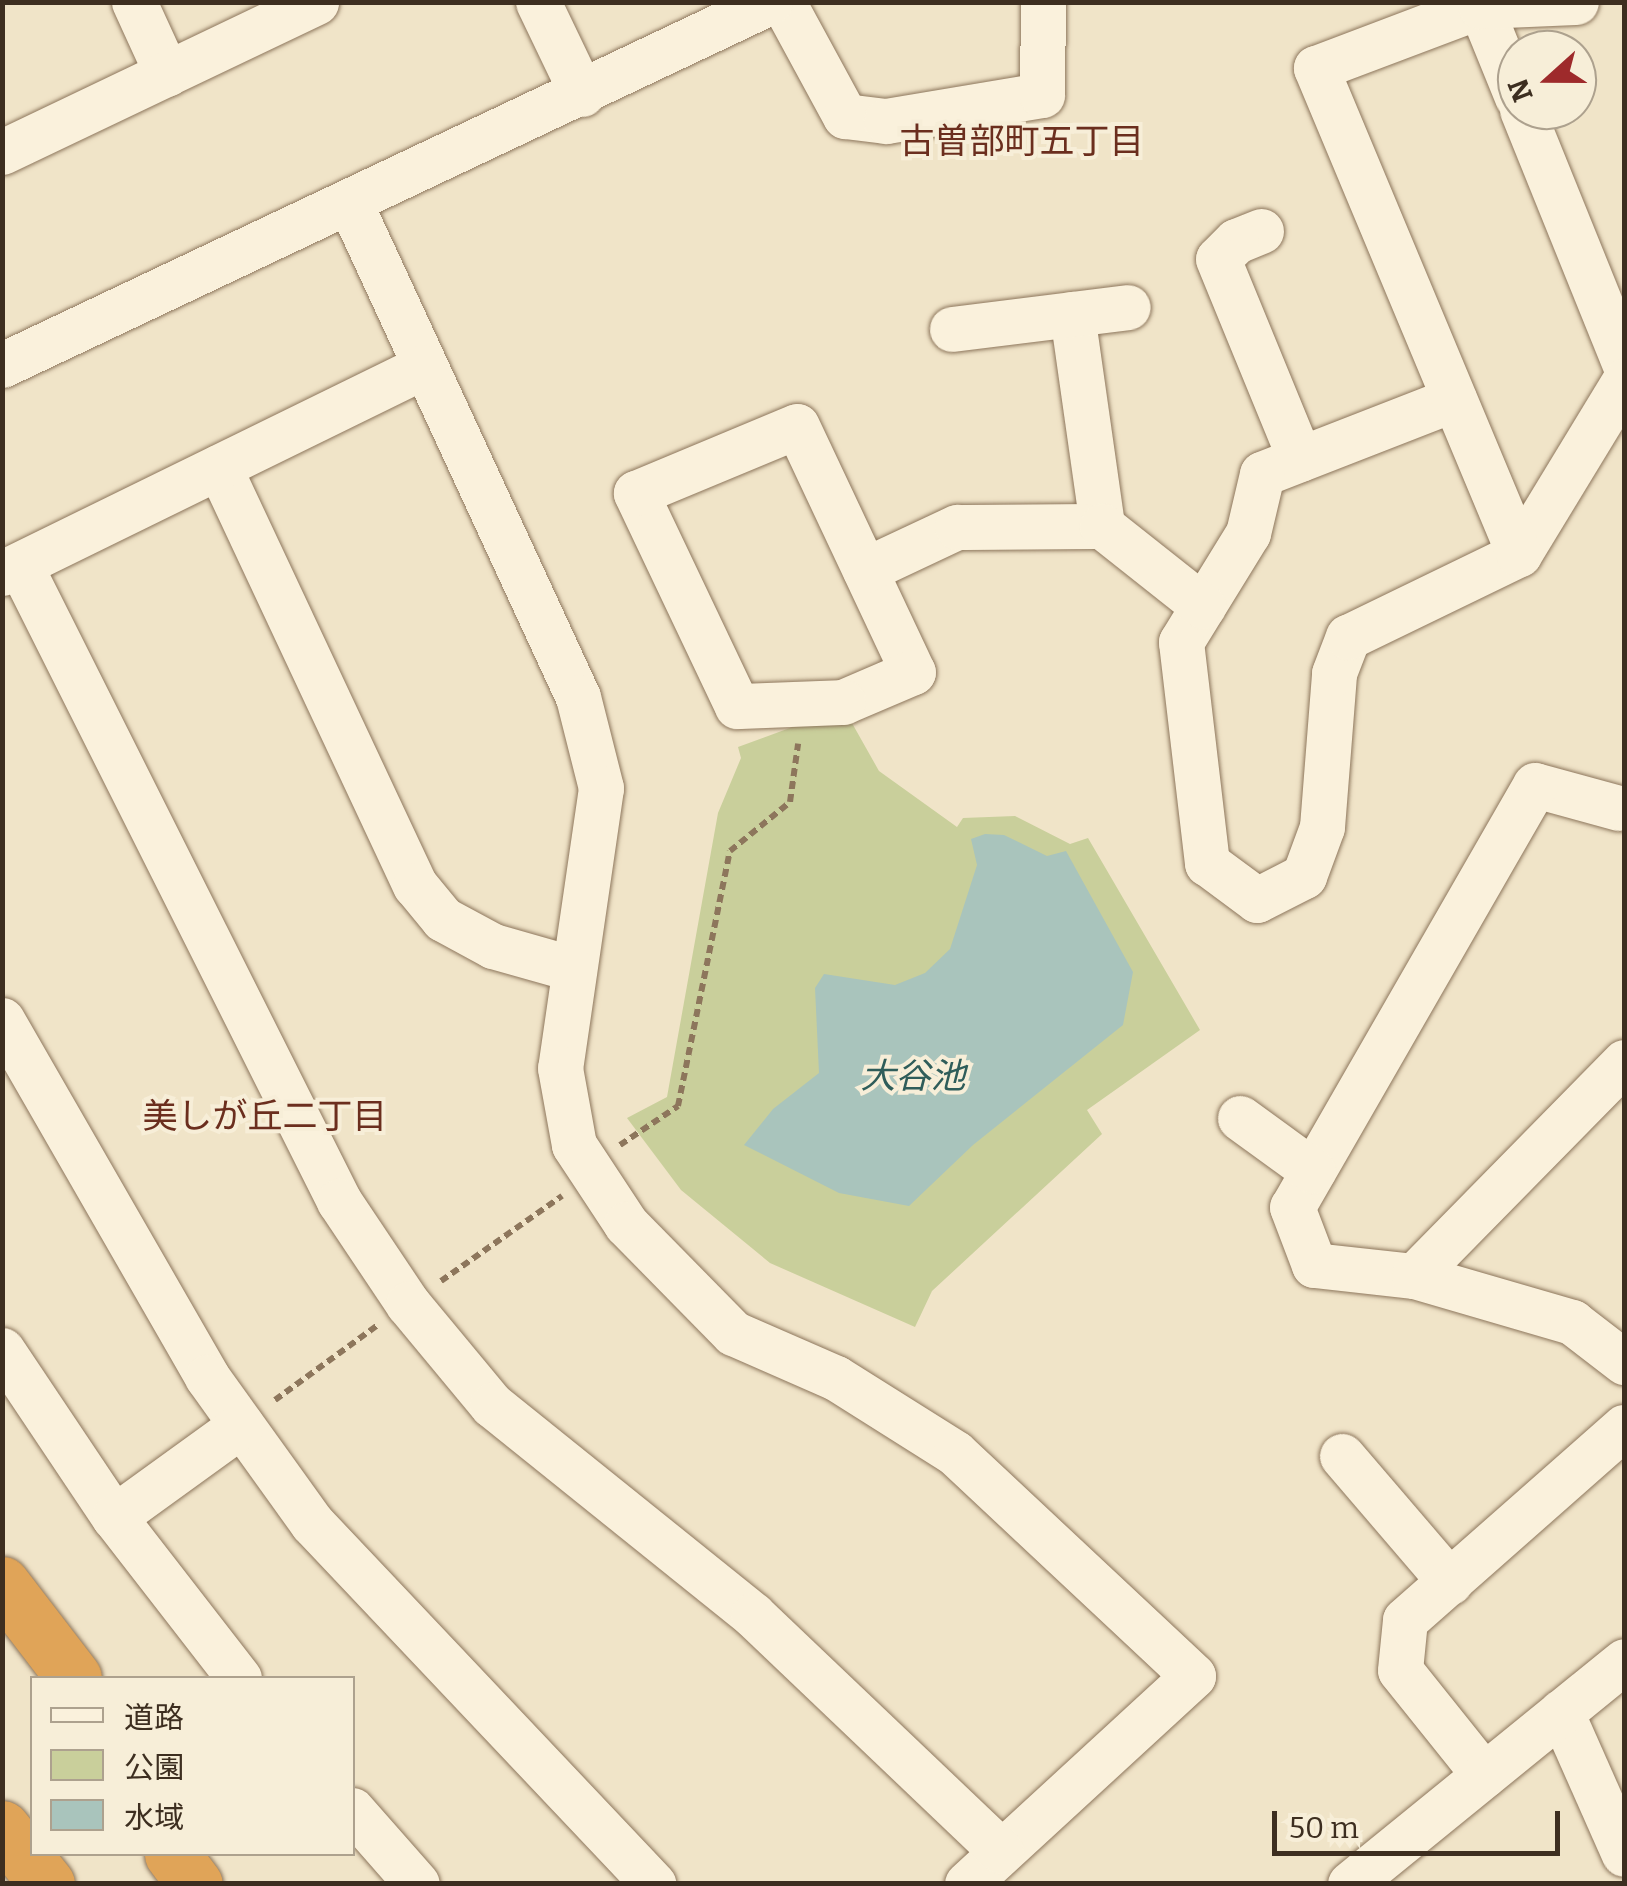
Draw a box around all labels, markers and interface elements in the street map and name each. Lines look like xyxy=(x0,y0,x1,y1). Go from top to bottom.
north arrow xyxy=(1497,30,1597,130)
text: N xyxy=(1501,74,1540,106)
district label: 古曽部町五丁目 xyxy=(900,120,1144,162)
water label: 大谷池 xyxy=(861,1055,965,1097)
district label: 美しが丘二丁目 xyxy=(143,1095,387,1137)
legend xyxy=(30,1676,355,1856)
text: 道路 xyxy=(124,1700,184,1736)
text: 公園 xyxy=(124,1750,184,1786)
scale bar xyxy=(1277,1791,1564,1853)
text: 水域 xyxy=(124,1800,184,1836)
text: 50 m xyxy=(1289,1810,1359,1846)

